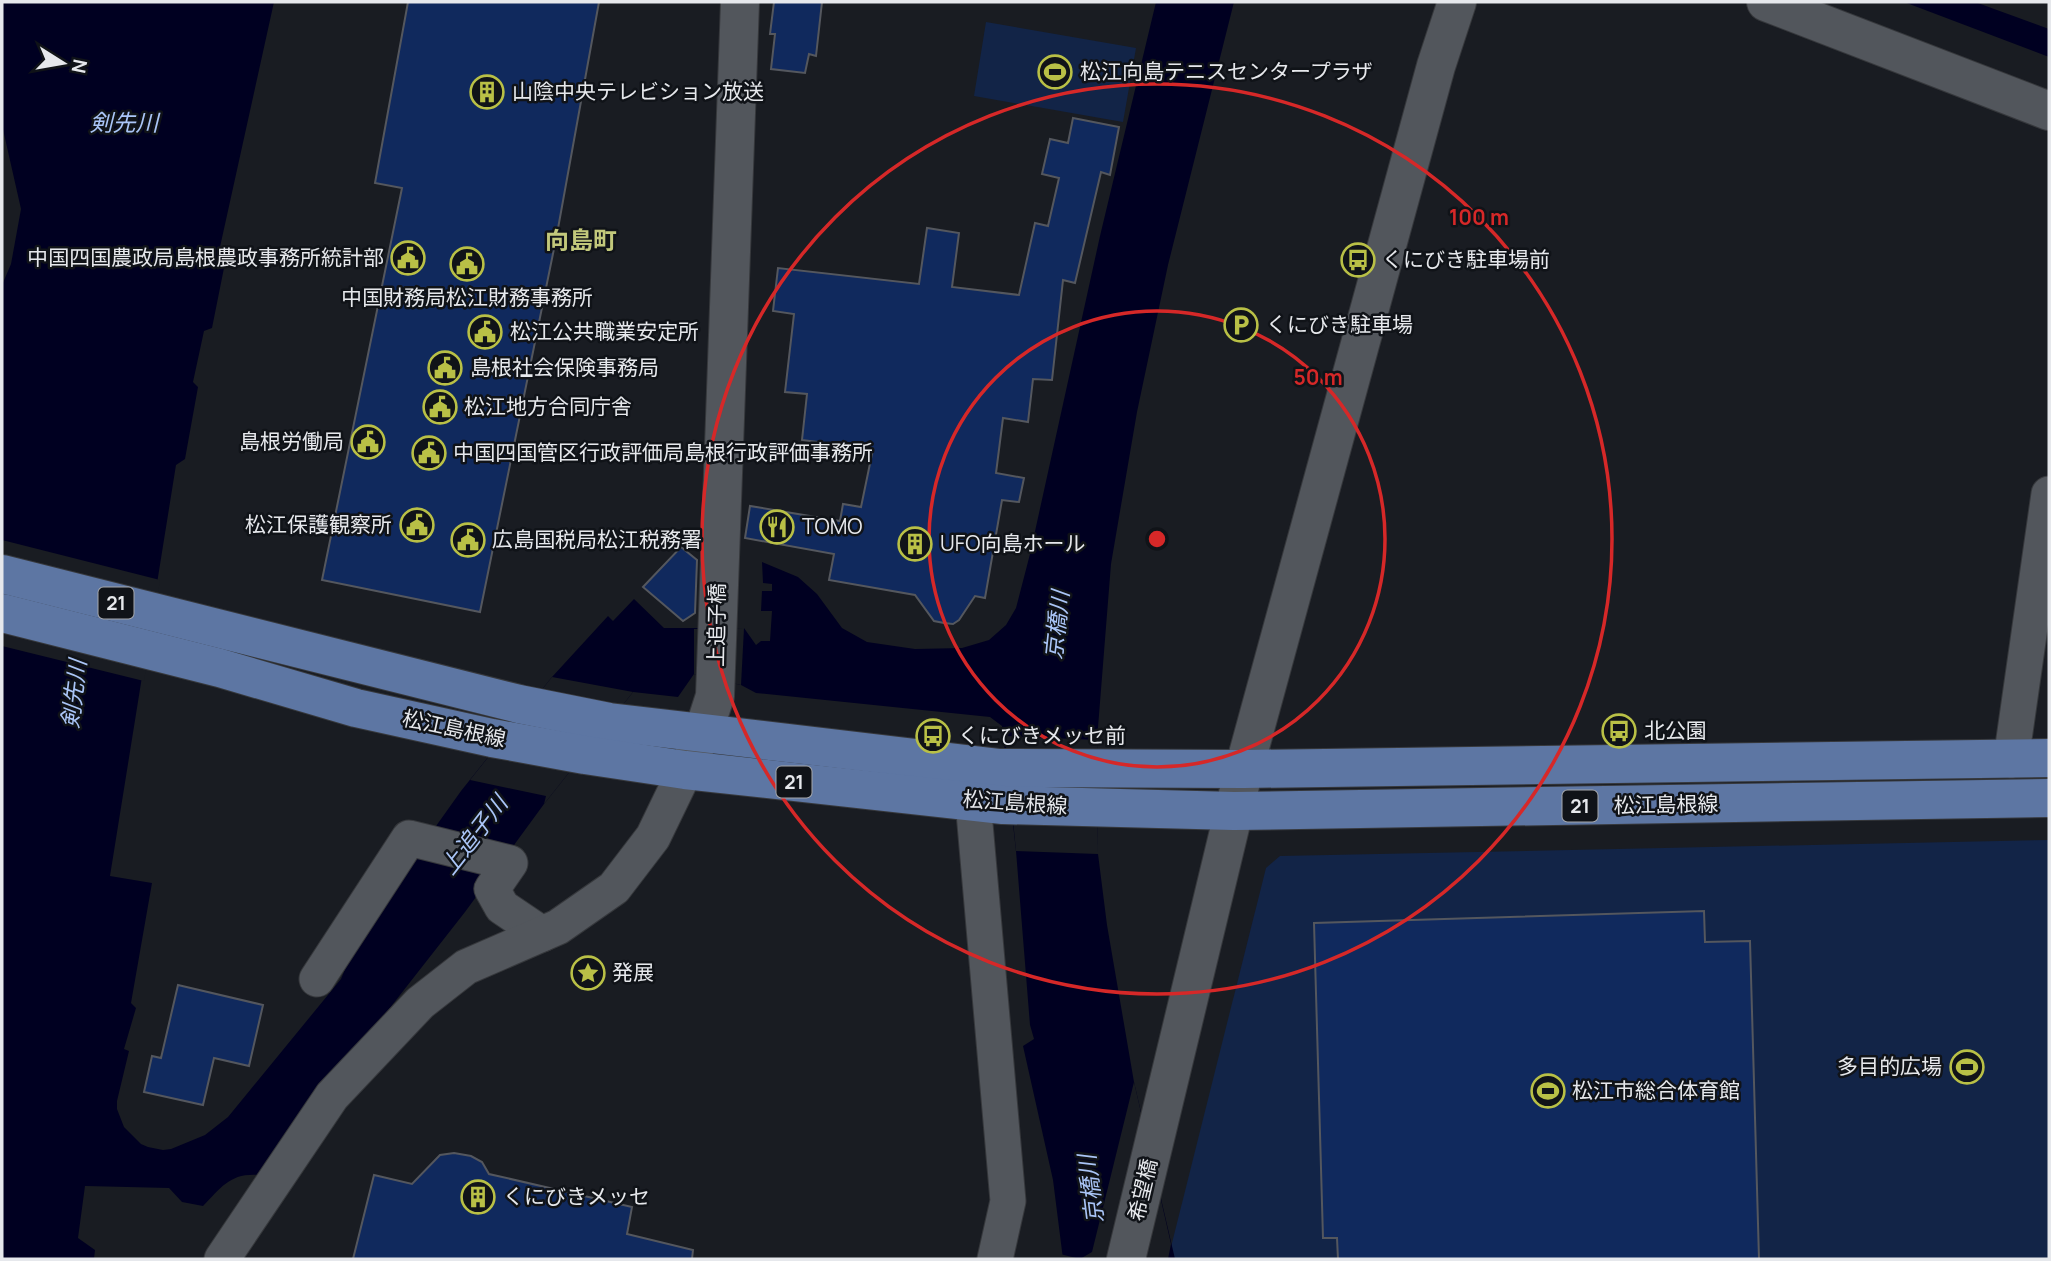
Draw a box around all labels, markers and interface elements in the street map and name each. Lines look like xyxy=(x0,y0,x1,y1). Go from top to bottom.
north arrow xyxy=(28,28,98,98)
sports icon: 松江向島テニスセンタープラザ xyxy=(1036,53,1074,91)
text: N xyxy=(66,57,94,75)
place label: 松江向島テニスセンタープラザ xyxy=(1080,57,1373,85)
building icon: 山陰中央テレビション放送 xyxy=(468,73,506,111)
place label: 山陰中央テレビション放送 xyxy=(512,77,764,105)
water label: 剣先川 xyxy=(90,106,162,138)
text: 100 m xyxy=(1449,203,1509,231)
district label: 向島町 xyxy=(545,223,617,256)
public building icon: 中国四国農政局島根農政事務所統計部 xyxy=(389,239,427,277)
bus stop icon: くにびき駐車場前 xyxy=(1339,241,1377,279)
place label: 中国四国農政局島根農政事務所統計部 xyxy=(27,243,384,271)
public building icon: 中国財務局松江財務事務所 xyxy=(448,245,486,283)
place label: くにびき駐車場前 xyxy=(1382,245,1550,273)
place label: 中国財務局松江財務事務所 xyxy=(341,283,593,311)
parking icon: くにびき駐車場 xyxy=(1222,306,1260,344)
place label: くにびき駐車場 xyxy=(1266,310,1413,338)
public building icon: 松江公共職業安定所 xyxy=(466,313,504,351)
place label: 松江公共職業安定所 xyxy=(510,317,699,345)
public building icon: 島根社会保険事務局 xyxy=(426,349,464,387)
place label: 島根社会保険事務局 xyxy=(470,353,659,381)
text: 50 m xyxy=(1293,363,1343,391)
public building icon: 松江地方合同庁舎 xyxy=(421,388,459,426)
place label: 松江地方合同庁舎 xyxy=(464,392,632,420)
public building icon: 島根労働局 xyxy=(349,423,387,461)
place label: 島根労働局 xyxy=(239,427,344,455)
public building icon: 中国四国管区行政評価局島根行政評価事務所 xyxy=(410,434,448,472)
place label: 中国四国管区行政評価局島根行政評価事務所 xyxy=(453,438,873,466)
public building icon: 松江保護観察所 xyxy=(398,506,436,544)
restaurant icon: TOMO xyxy=(758,508,796,546)
place label: 松江保護観察所 xyxy=(245,510,392,538)
place label: TOMO xyxy=(802,512,863,540)
public building icon: 広島国税局松江税務署 xyxy=(449,521,487,559)
place label: 広島国税局松江税務署 xyxy=(492,525,702,553)
building icon: UFO向島ホール xyxy=(896,525,934,563)
centre of rings xyxy=(1145,527,1169,551)
place label: UFO向島ホール xyxy=(940,529,1086,557)
street label: 上追子橋 xyxy=(701,583,731,667)
water label: 京橋川 xyxy=(1036,586,1076,661)
road number: 21 xyxy=(99,588,134,618)
water label: 剣先川 xyxy=(53,655,93,730)
street label: 松江島根線 xyxy=(400,703,508,753)
bus stop icon: 北公園 xyxy=(1600,712,1638,750)
place label: 北公園 xyxy=(1644,716,1707,744)
bus stop icon: くにびきメッセ前 xyxy=(914,717,952,755)
place label: くにびきメッセ前 xyxy=(958,721,1126,749)
road number: 21 xyxy=(776,766,812,797)
street label: 松江島根線 xyxy=(962,784,1068,820)
water label: 上追子川 xyxy=(432,786,516,880)
street label: 松江島根線 xyxy=(1613,789,1719,819)
road number: 21 xyxy=(1562,790,1598,821)
place icon: 発展 xyxy=(569,954,607,992)
place label: 発展 xyxy=(612,958,654,986)
sports icon: 多目的広場 xyxy=(1948,1048,1986,1086)
place label: 多目的広場 xyxy=(1837,1052,1942,1080)
sports icon: 松江市総合体育館 xyxy=(1529,1072,1567,1110)
place label: 松江市総合体育館 xyxy=(1572,1076,1740,1104)
water label: 京橋川 xyxy=(1070,1150,1110,1225)
street label: 希望橋 xyxy=(1121,1156,1163,1224)
building icon: くにびきメッセ xyxy=(459,1178,497,1216)
place label: くにびきメッセ xyxy=(503,1182,650,1210)

